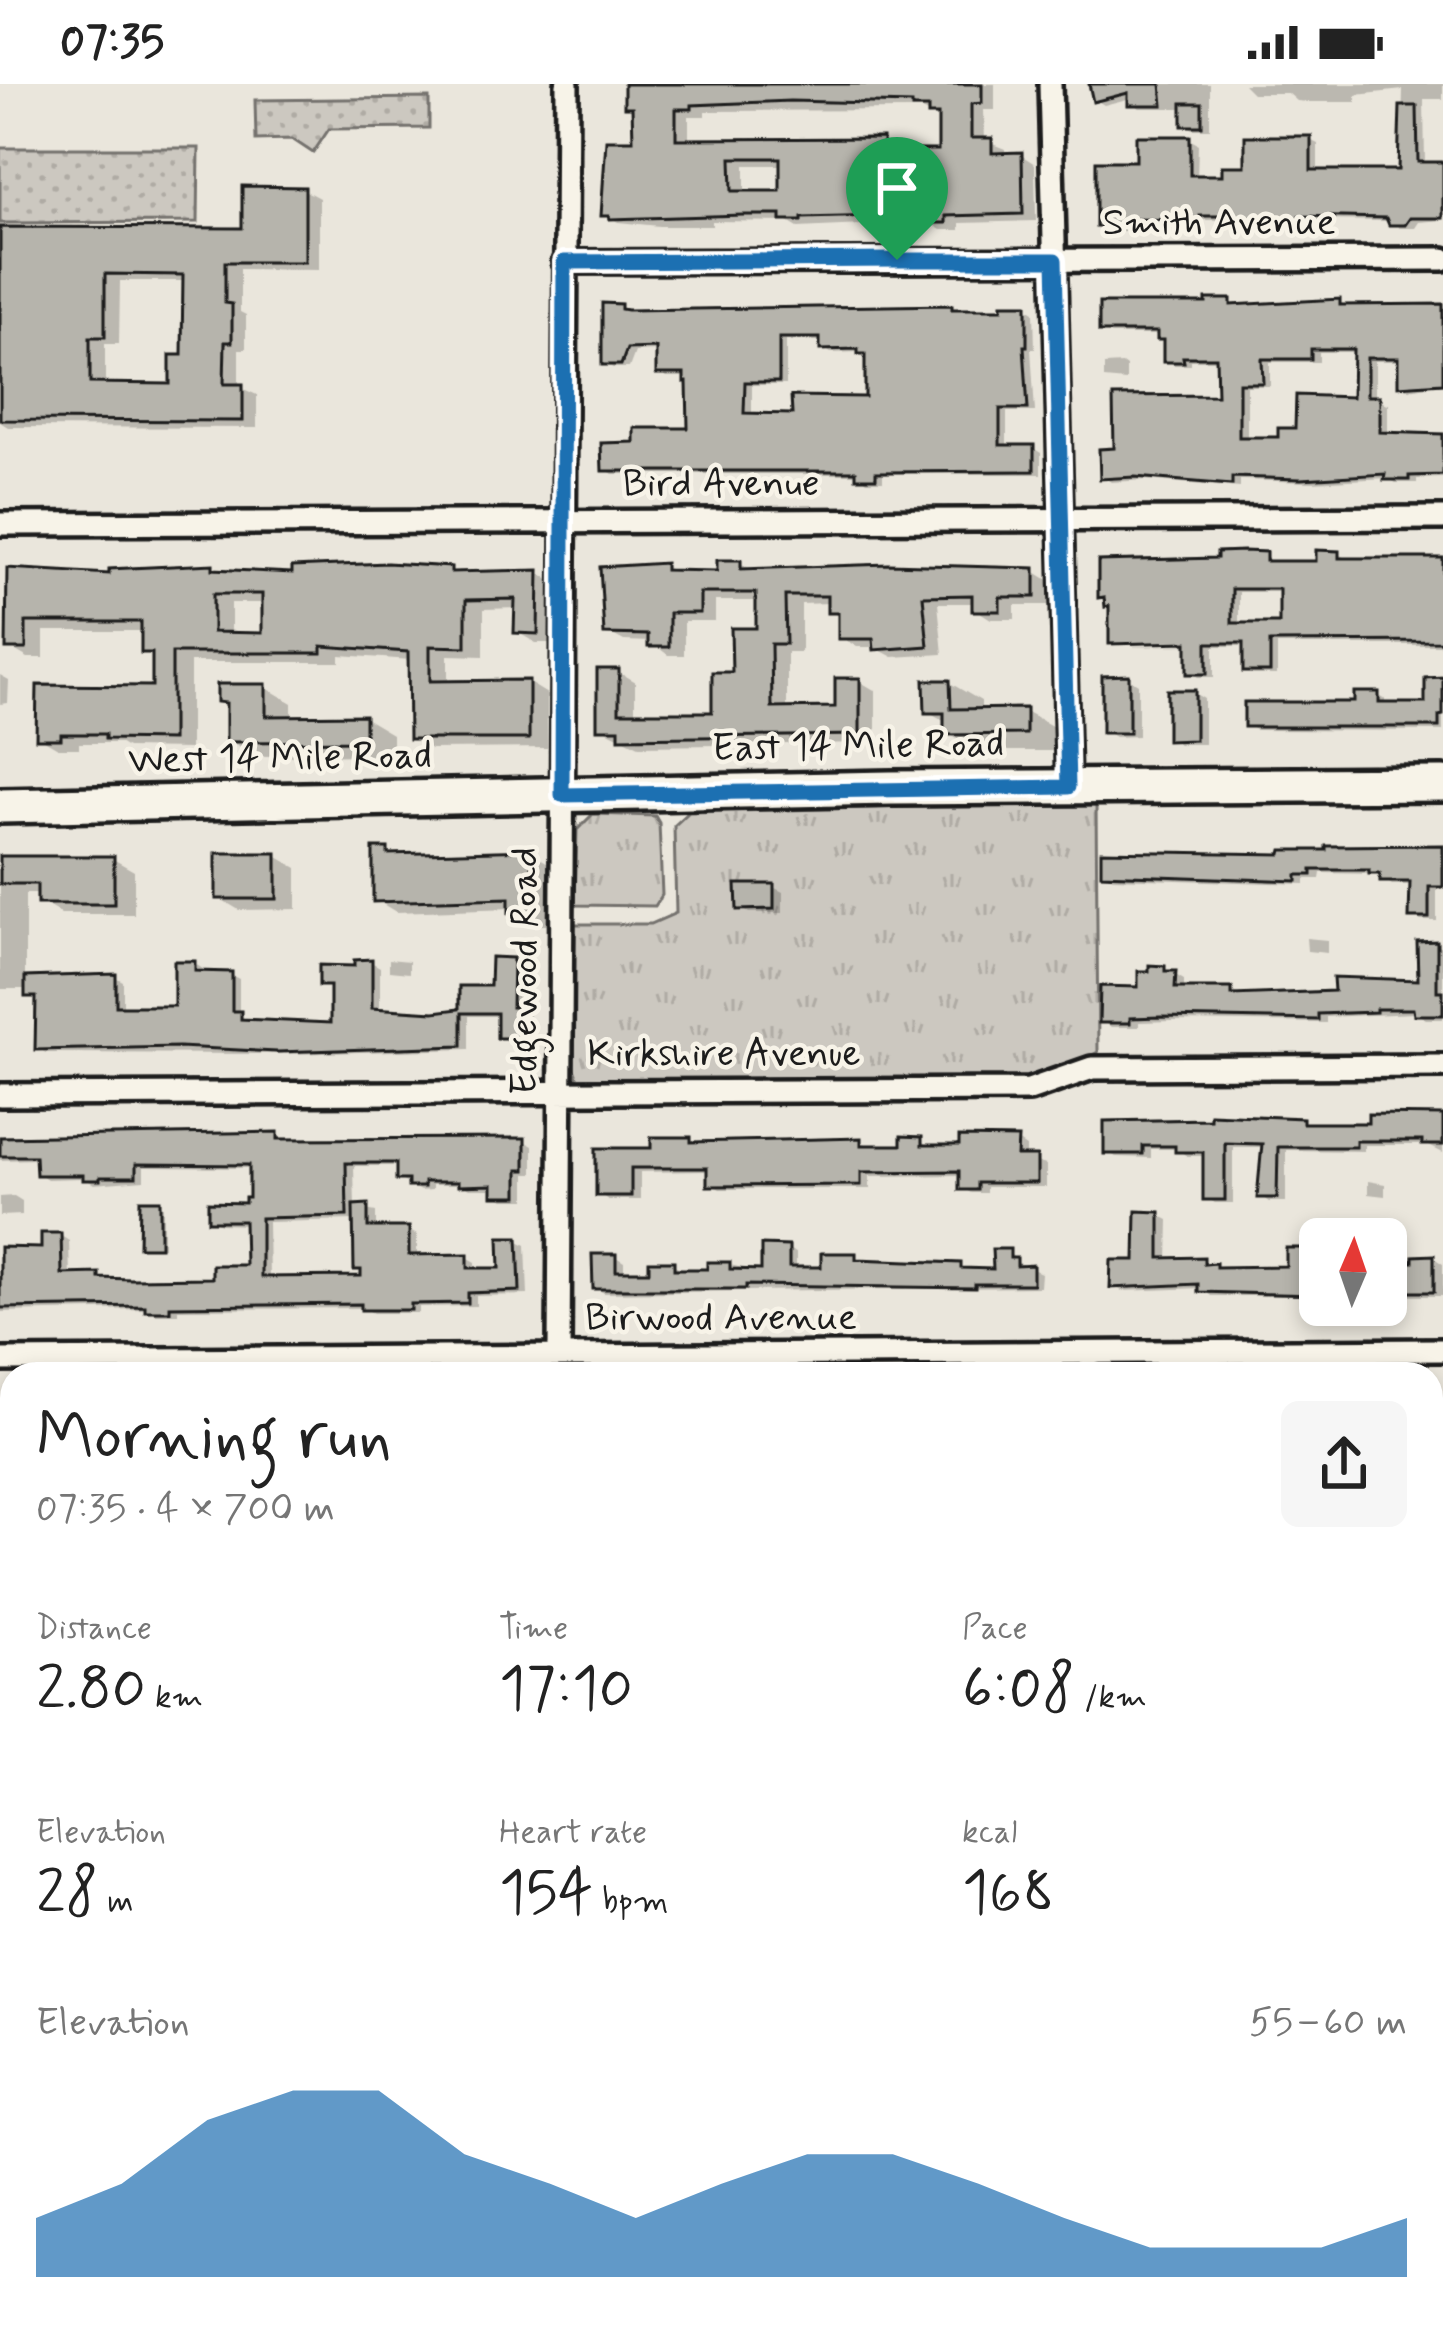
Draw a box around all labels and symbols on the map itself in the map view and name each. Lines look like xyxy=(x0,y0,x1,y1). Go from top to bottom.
pin xyxy=(846,137,948,260)
street label: Smith Avenue xyxy=(1102,198,1336,249)
street label: Bird Avenue xyxy=(622,459,820,510)
street label: East 14 Mile Road xyxy=(711,719,1005,775)
street label: West 14 Mile Road xyxy=(128,731,432,787)
street label: Edgewood Road xyxy=(500,847,554,1095)
street label: Kirkshire Avenue xyxy=(587,1029,861,1080)
north arrow xyxy=(1299,1218,1407,1326)
street label: Birwood Avenue xyxy=(585,1293,857,1344)

